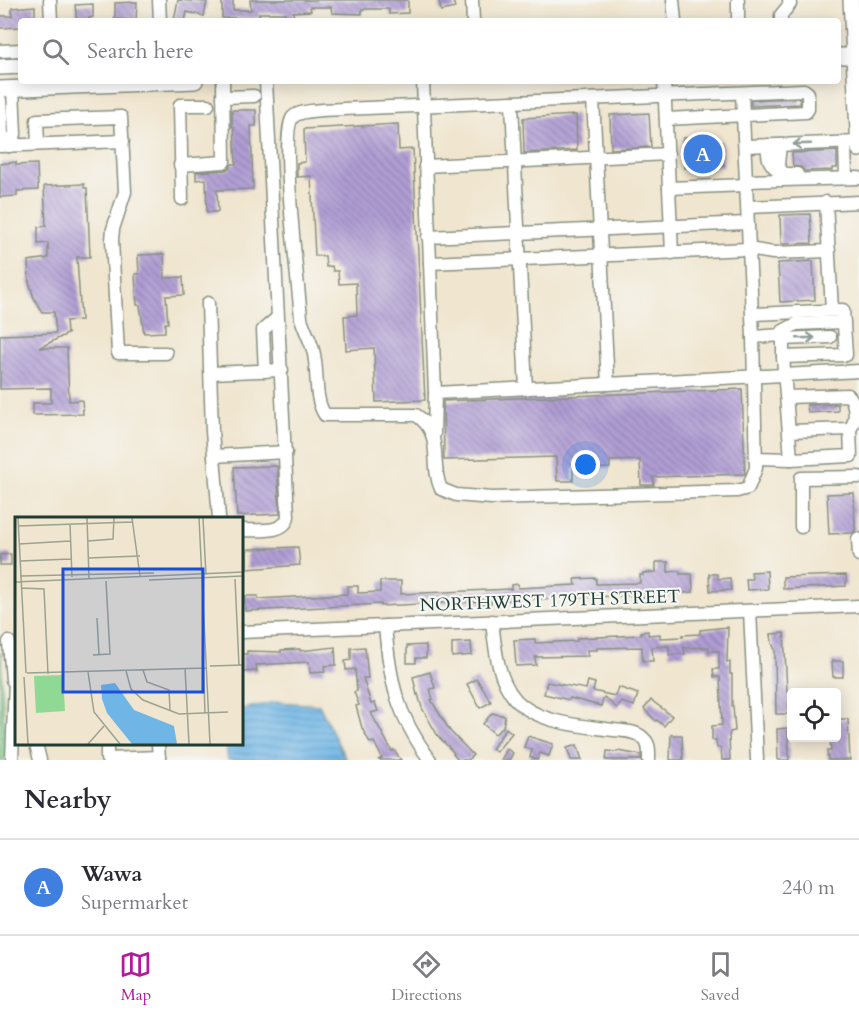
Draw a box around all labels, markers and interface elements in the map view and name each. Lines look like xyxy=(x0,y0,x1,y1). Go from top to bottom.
search box xyxy=(18,18,841,84)
icon: search xyxy=(39,35,72,68)
text: Search here xyxy=(87,36,194,66)
pin: A xyxy=(684,132,722,176)
one-way arrow xyxy=(793,139,813,150)
one-way arrow xyxy=(796,333,816,344)
your location xyxy=(571,450,600,479)
inset map xyxy=(15,517,243,745)
street label: NORTHWEST 179TH STREET xyxy=(419,584,681,618)
map controls xyxy=(787,688,841,742)
button: locate xyxy=(787,688,841,742)
text: Nearby xyxy=(24,782,112,817)
text: Wawa xyxy=(81,859,142,889)
text: A xyxy=(36,874,51,901)
text: 240 m xyxy=(782,874,835,901)
text: Supermarket xyxy=(81,889,188,916)
tab: Map xyxy=(119,948,152,1006)
tab: Directions xyxy=(391,948,462,1006)
tab: Saved xyxy=(701,948,740,1006)

